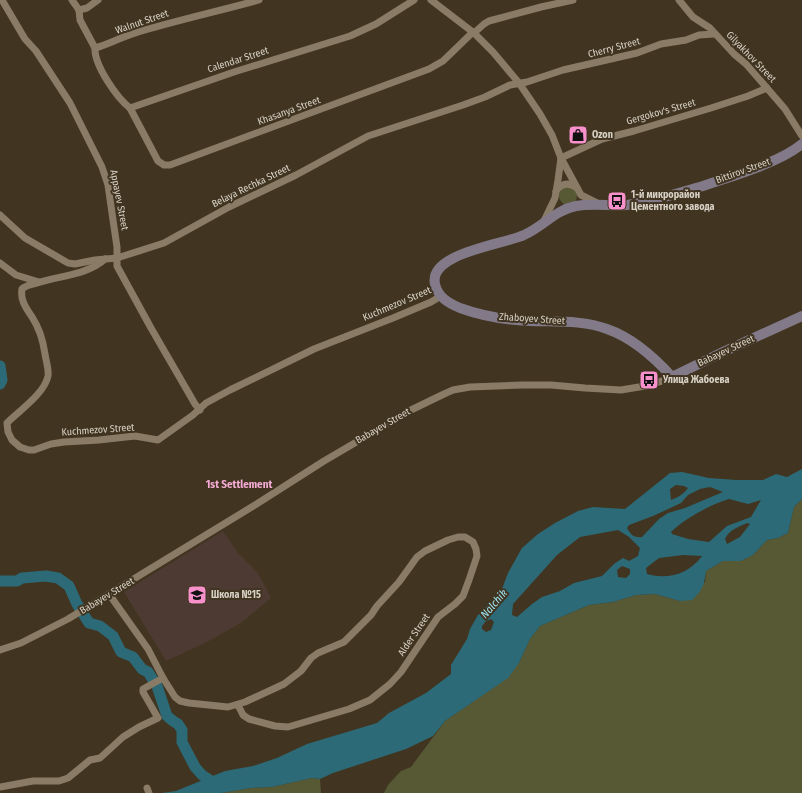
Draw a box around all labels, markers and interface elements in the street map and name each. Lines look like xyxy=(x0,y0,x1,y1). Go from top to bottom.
street label: Walnut Street xyxy=(114,7,171,37)
street label: Gilyakhov Street xyxy=(724,29,779,86)
street label: Cherry Street xyxy=(587,35,642,61)
street label: Calendar Street xyxy=(206,44,271,75)
street label: Khasanya Street xyxy=(256,94,323,128)
street label: Gergokov's Street xyxy=(625,96,698,128)
shop icon: Ozon xyxy=(567,124,589,146)
place label: Ozon xyxy=(592,129,613,141)
street label: Bittirov Street xyxy=(714,155,772,186)
street label: Belaya Rechka Street xyxy=(210,162,293,210)
street label: Appayev Street xyxy=(107,169,131,232)
place label: 1-й микрорайон Цементного завода xyxy=(631,189,715,213)
bus stop icon: 1-й микрорайон Цементного завода xyxy=(606,190,628,212)
street label: Kuchmezov Street xyxy=(361,284,434,324)
street label: Zhaboyev Street xyxy=(499,311,566,327)
street label: Babayev Street xyxy=(696,332,757,369)
bus stop icon: Улица Жабоева xyxy=(638,369,660,391)
place label: Улица Жабоева xyxy=(662,374,729,386)
street label: Babayev Street xyxy=(354,405,413,446)
street label: Kuchmezov Street xyxy=(61,421,136,439)
district label: 1st Settlement xyxy=(206,478,272,491)
street label: Babayev Street xyxy=(78,575,137,617)
school or university icon: Школа №15 xyxy=(186,584,208,606)
water label: Nalchik xyxy=(478,587,510,621)
place label: Школа №15 xyxy=(211,589,261,601)
street label: Alder Street xyxy=(395,611,433,658)

